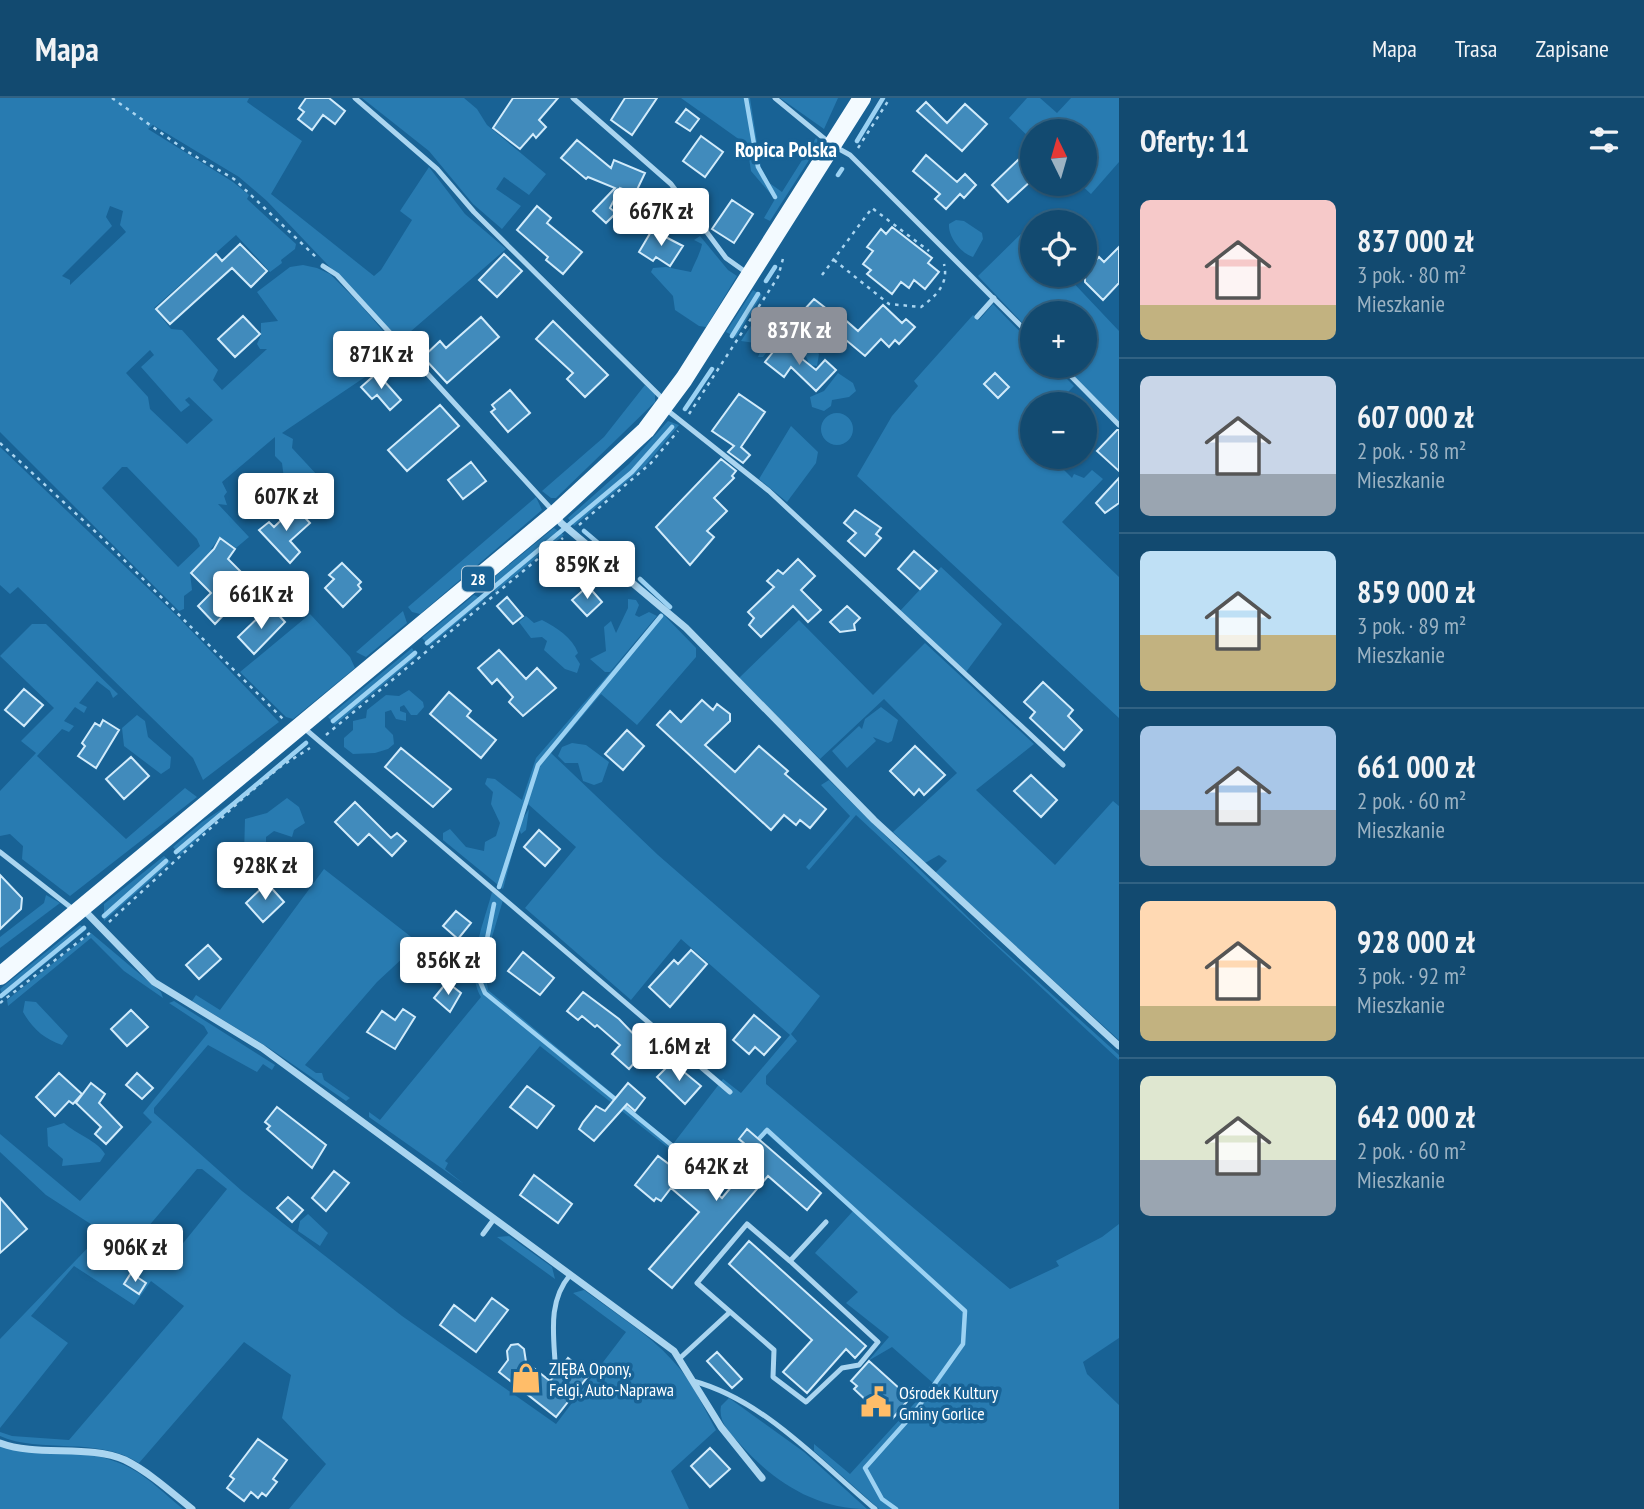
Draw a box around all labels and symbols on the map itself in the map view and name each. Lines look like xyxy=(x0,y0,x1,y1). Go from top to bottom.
north arrow xyxy=(1020,119,1097,196)
district label: Ropica Polska xyxy=(735,136,837,163)
pin: 667K zł xyxy=(596,188,726,248)
pin: 837K zł xyxy=(734,308,864,367)
pin: 871K zł xyxy=(316,331,446,391)
pin: 607K zł xyxy=(221,474,351,533)
pin: 859K zł xyxy=(522,542,652,601)
road number: 28 xyxy=(462,566,494,592)
pin: 661K zł xyxy=(196,572,326,631)
pin: 928K zł xyxy=(200,842,330,902)
pin: 856K zł xyxy=(383,937,513,997)
pin: 1.6M zł xyxy=(614,1024,744,1083)
pin: 642K zł xyxy=(651,1144,781,1203)
pin: 906K zł xyxy=(70,1224,200,1284)
place label: ZIĘBA Opony, Felgi, Auto-Naprawa xyxy=(549,1357,674,1401)
shop icon: ZIĘBA Opony, Felgi, Auto-Naprawa xyxy=(509,1361,543,1395)
place label: Ośrodek Kultury Gminy Gorlice xyxy=(899,1381,998,1425)
public building icon: Ośrodek Kultury Gminy Gorlice xyxy=(859,1385,893,1419)

